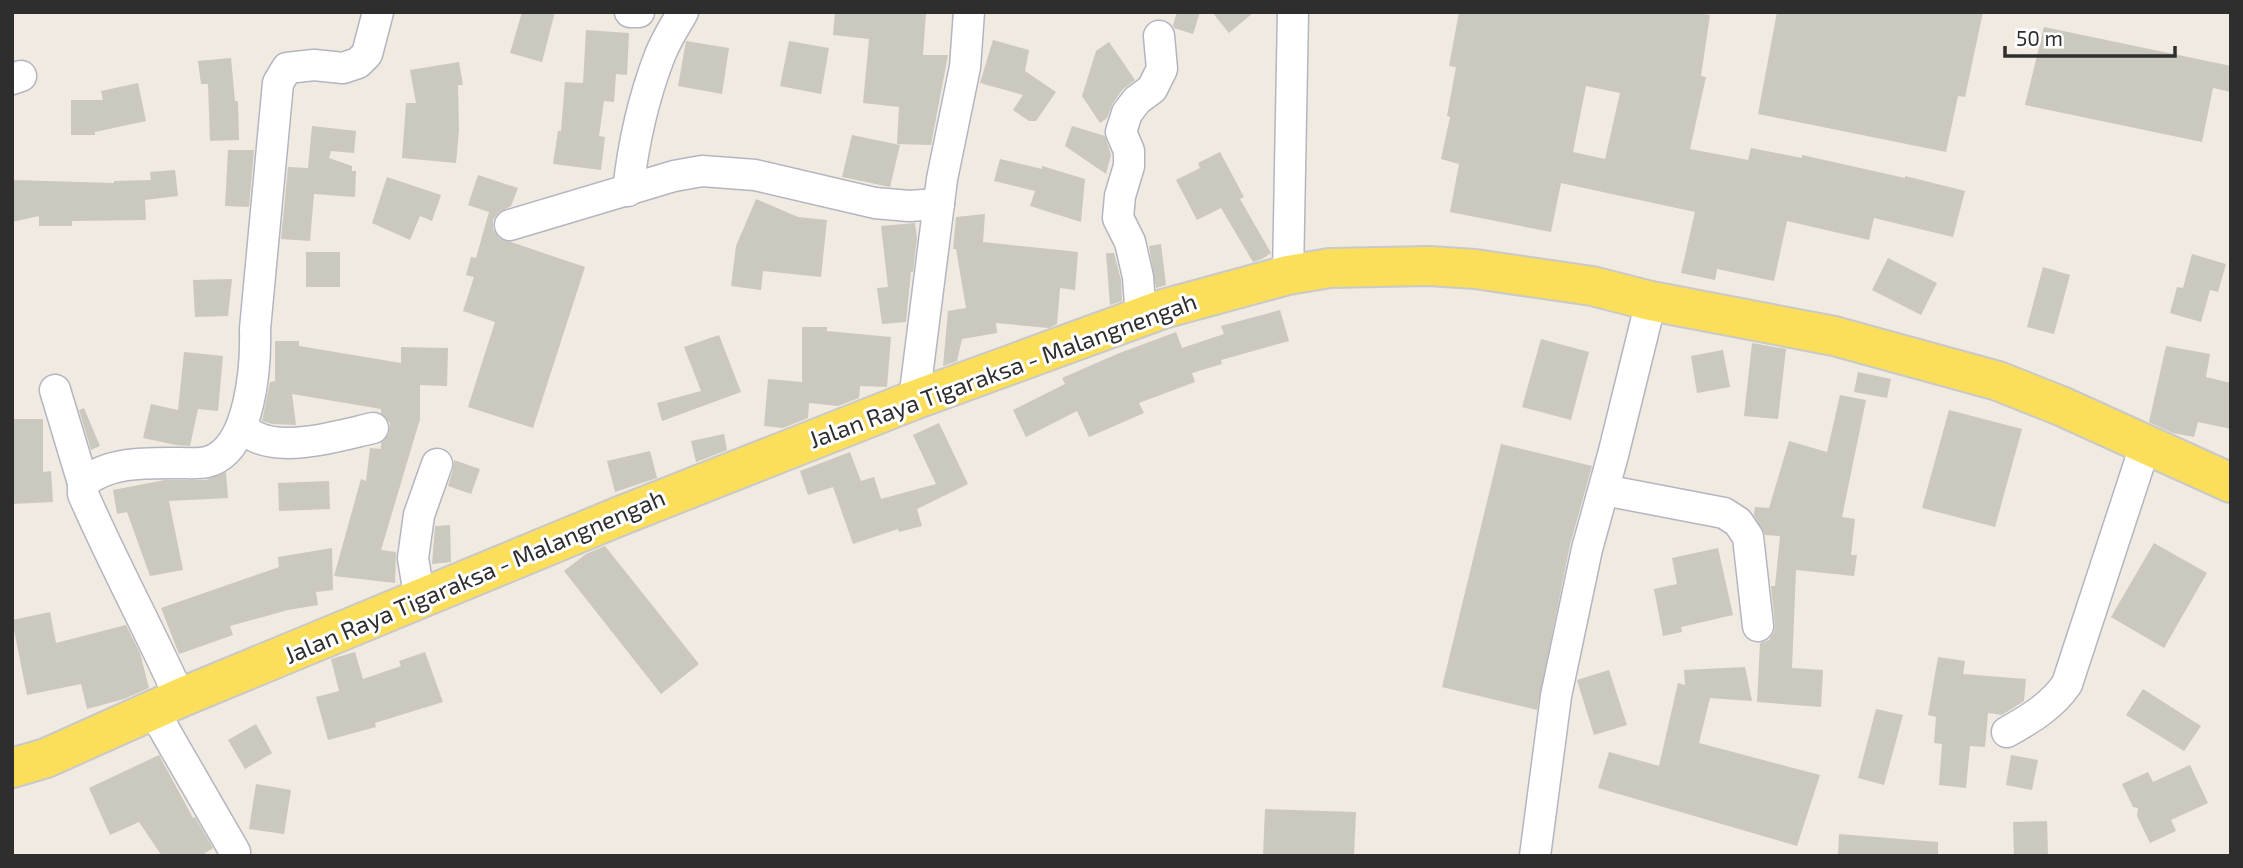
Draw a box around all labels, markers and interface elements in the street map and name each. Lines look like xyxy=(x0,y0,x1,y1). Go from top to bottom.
scale bar xyxy=(2005,14,2175,58)
text: 50 m xyxy=(2016,25,2063,50)
street label: Jalan Raya Tigaraksa - Malangnengah xyxy=(805,286,1200,453)
street label: Jalan Raya Tigaraksa - Malangnengah xyxy=(280,482,669,669)

